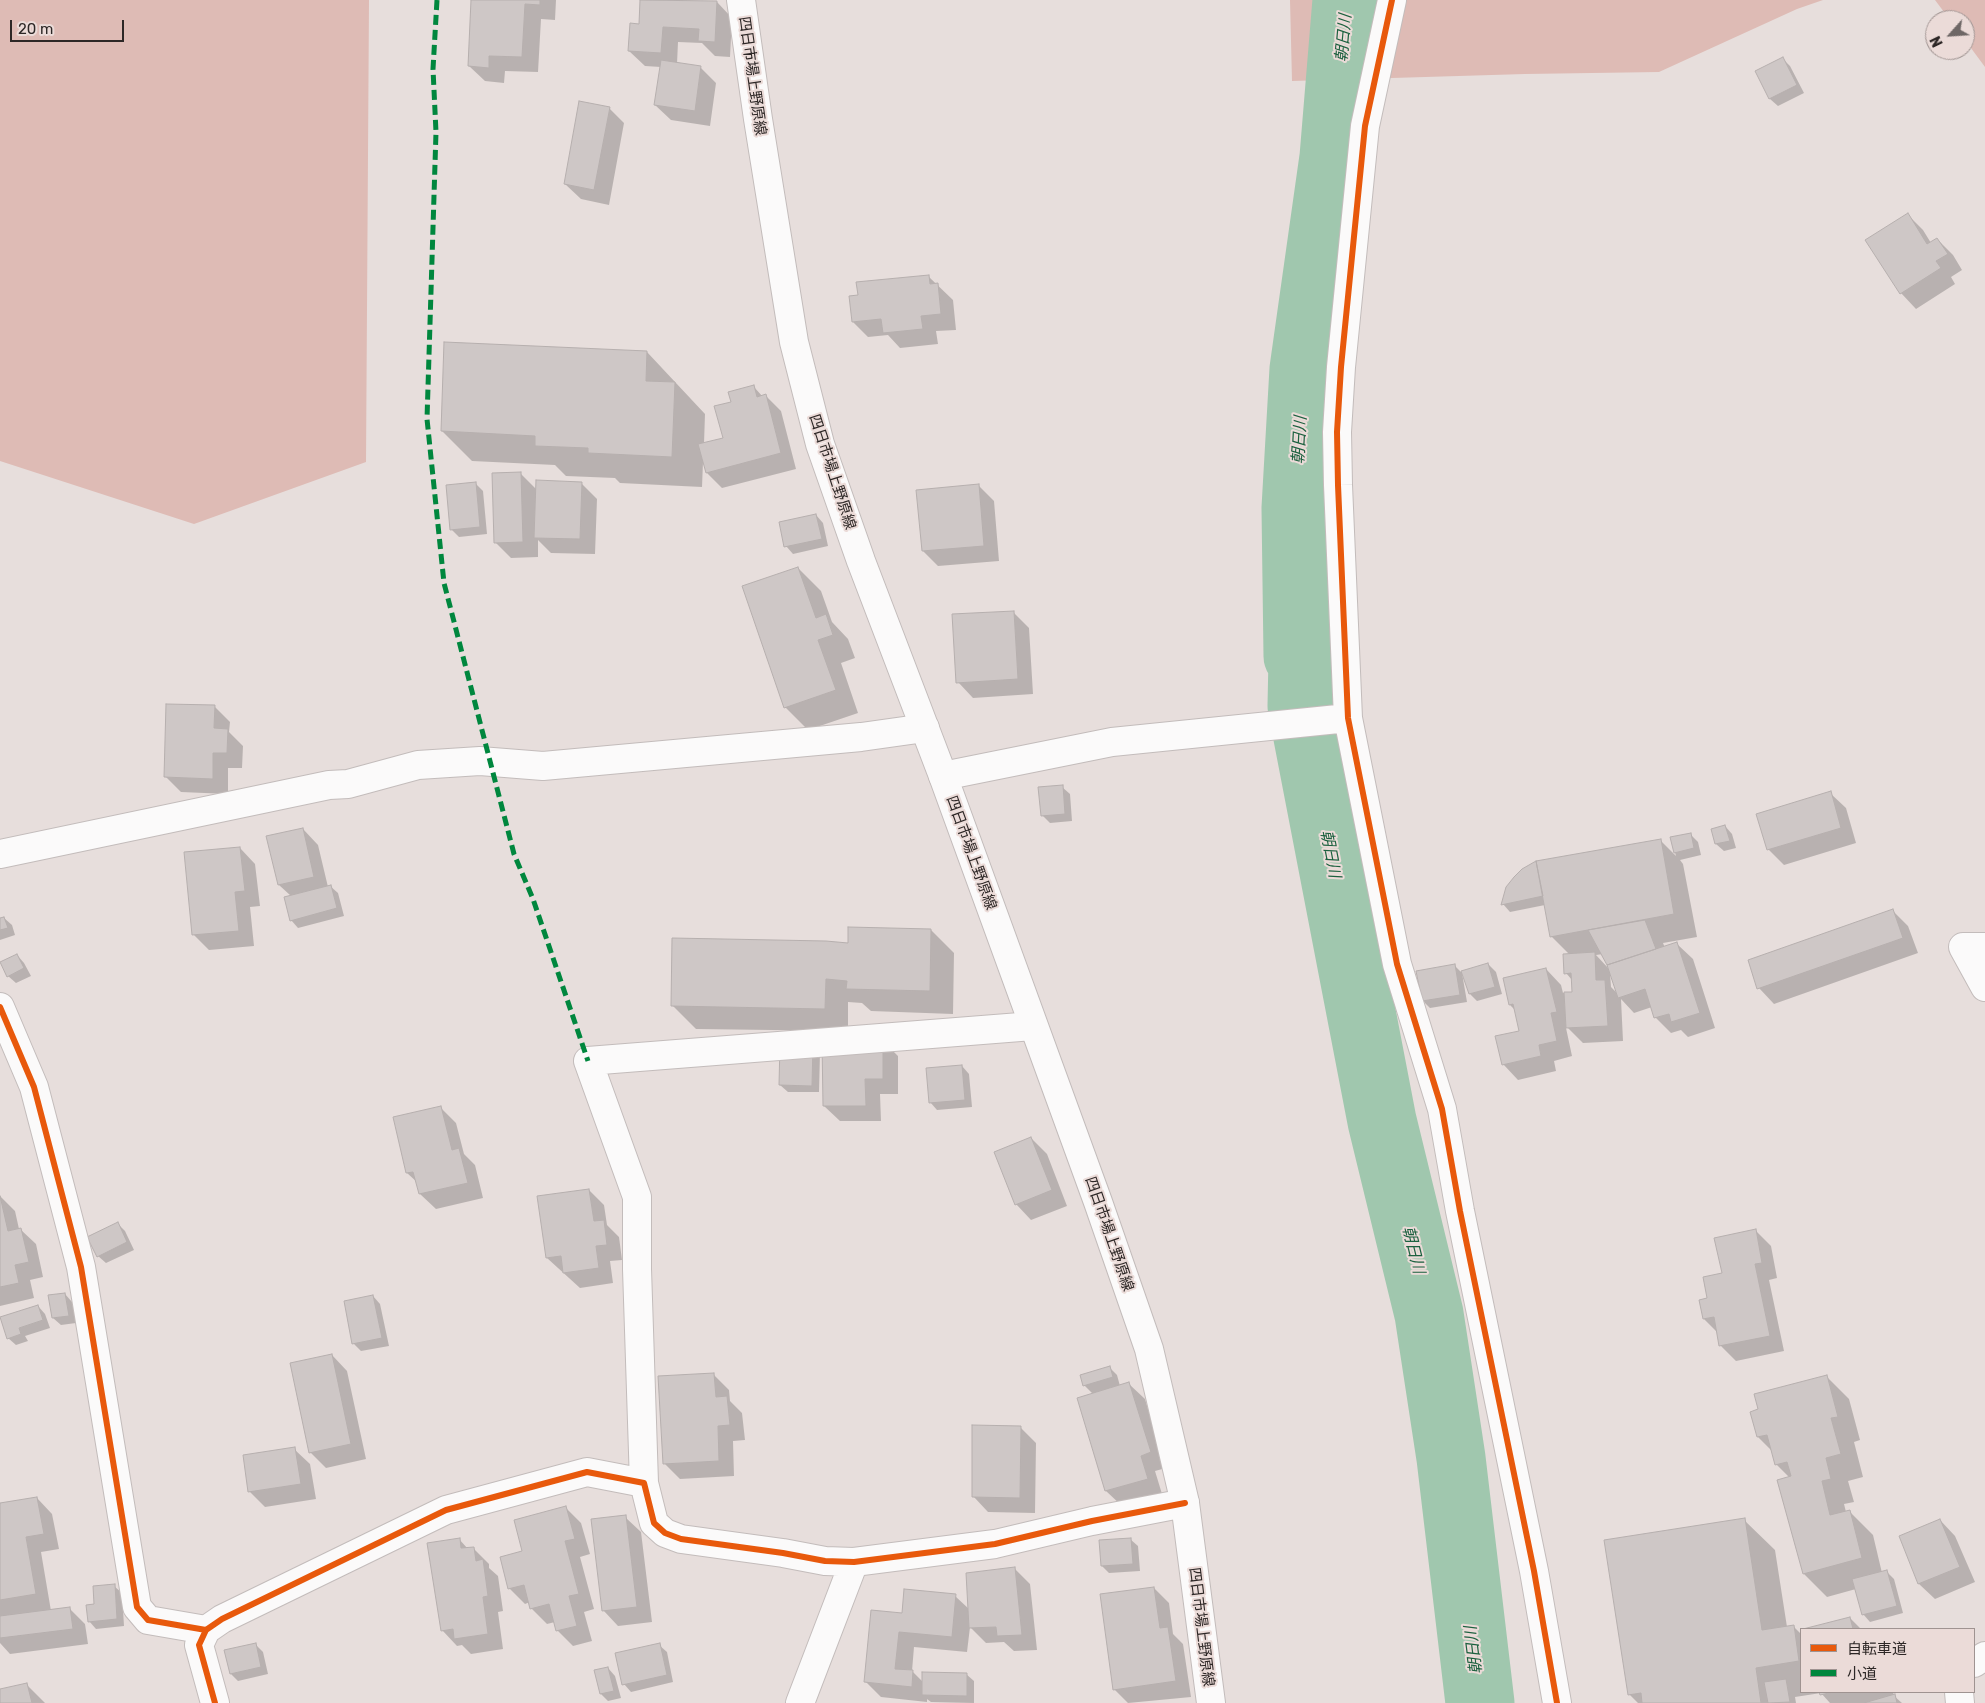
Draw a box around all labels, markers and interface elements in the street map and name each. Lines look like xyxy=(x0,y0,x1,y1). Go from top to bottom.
scale bar xyxy=(12,10,126,42)
north arrow xyxy=(1925,10,1975,60)
water label: 朝日川 xyxy=(1332,13,1356,63)
street label: 四日市場上野原線 xyxy=(735,15,769,137)
text: 20 m xyxy=(18,20,53,38)
text: N xyxy=(1927,33,1947,50)
street label: 四日市場上野原線 xyxy=(805,412,859,532)
water label: 朝日川 xyxy=(1289,416,1311,464)
street label: 四日市場上野原線 xyxy=(942,794,1000,912)
water label: 朝日川 xyxy=(1316,829,1344,879)
street label: 四日市場上野原線 xyxy=(1081,1174,1137,1294)
water label: 朝日川 xyxy=(1398,1224,1428,1276)
street label: 四日市場上野原線 xyxy=(1185,1566,1217,1688)
water label: 朝日川 xyxy=(1462,1625,1486,1675)
legend xyxy=(1800,1628,1975,1693)
text: 自転車道 xyxy=(1847,1640,1907,1658)
text: 小道 xyxy=(1847,1665,1877,1683)

